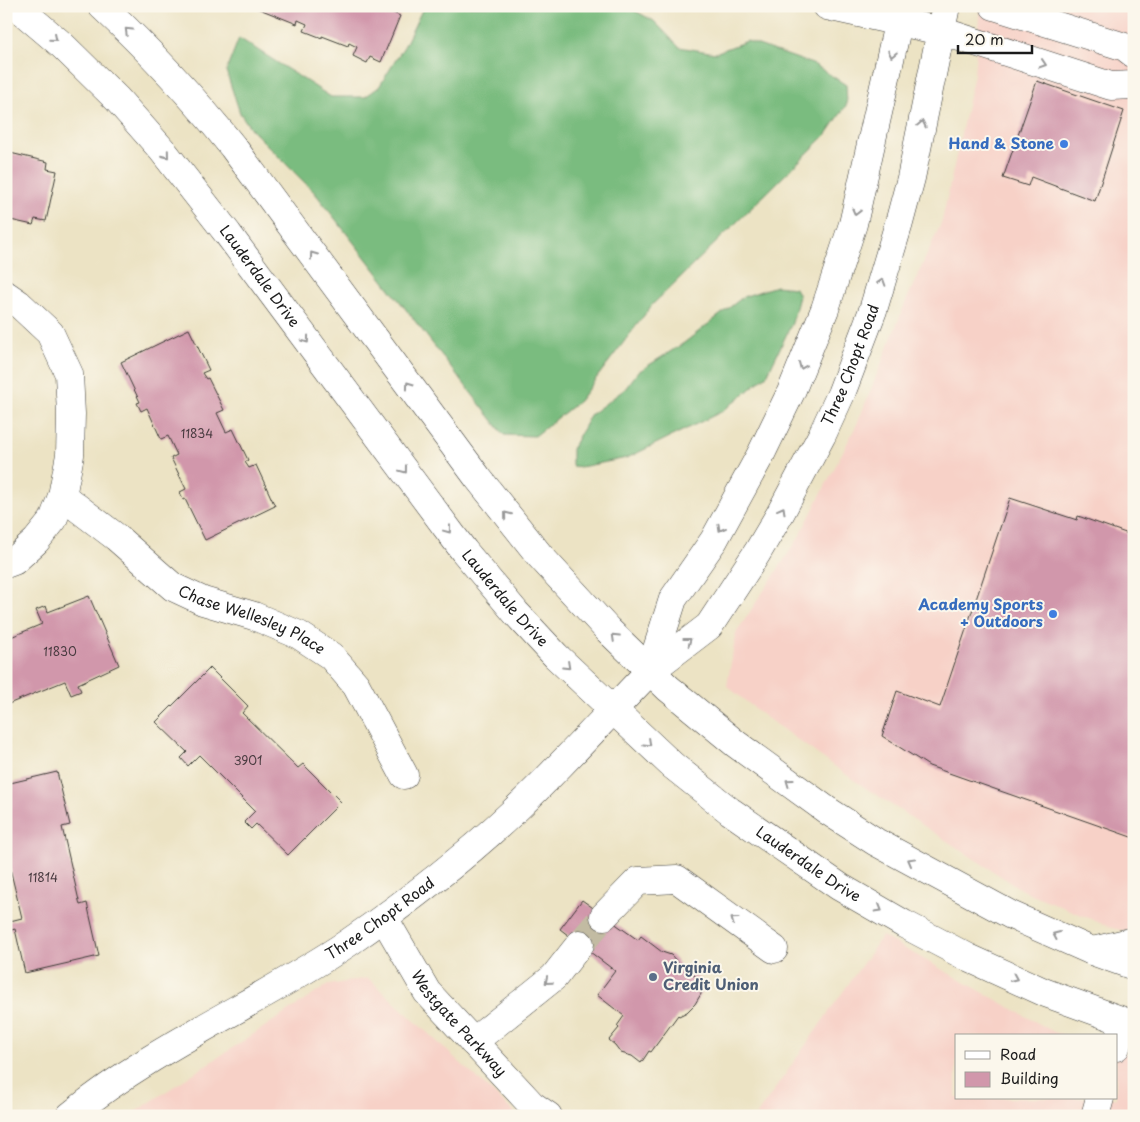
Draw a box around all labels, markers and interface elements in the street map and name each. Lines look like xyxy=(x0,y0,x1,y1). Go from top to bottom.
scale bar xyxy=(958,22,1031,54)
one-way arrow xyxy=(125,27,134,36)
text: 20 m xyxy=(965,27,1004,50)
one-way arrow xyxy=(48,32,57,41)
one-way arrow xyxy=(887,49,897,58)
one-way arrow xyxy=(1038,58,1046,68)
one-way arrow xyxy=(916,120,927,129)
place label: Hand & Stone xyxy=(948,131,1055,154)
marker: Hand & Stone xyxy=(1058,138,1070,150)
one-way arrow xyxy=(160,149,169,159)
one-way arrow xyxy=(851,208,862,217)
street label: Lauderdale Drive xyxy=(215,219,307,331)
one-way arrow xyxy=(310,252,318,261)
one-way arrow xyxy=(876,278,886,286)
street label: Three Chopt Road xyxy=(815,301,884,429)
one-way arrow xyxy=(300,334,309,344)
one-way arrow xyxy=(798,361,809,370)
one-way arrow xyxy=(406,382,415,391)
house number: 11834 xyxy=(181,424,213,442)
one-way arrow xyxy=(398,464,406,473)
one-way arrow xyxy=(776,507,786,516)
one-way arrow xyxy=(505,512,513,521)
one-way arrow xyxy=(717,522,727,531)
one-way arrow xyxy=(443,524,451,533)
street label: Lauderdale Drive xyxy=(457,544,555,651)
street label: Chase Wellesley Place xyxy=(175,578,330,659)
place label: Academy Sports + Outdoors xyxy=(917,592,1043,632)
marker: Academy Sports + Outdoors xyxy=(1047,608,1059,620)
one-way arrow xyxy=(611,634,620,643)
one-way arrow xyxy=(683,638,692,647)
house number: 11830 xyxy=(43,642,77,660)
one-way arrow xyxy=(561,660,570,669)
one-way arrow xyxy=(642,737,651,746)
house number: 3901 xyxy=(234,751,262,769)
one-way arrow xyxy=(785,779,795,788)
street label: Lauderdale Drive xyxy=(752,819,866,907)
one-way arrow xyxy=(907,858,916,868)
house number: 11814 xyxy=(28,868,58,886)
street label: Three Chopt Road xyxy=(320,871,439,965)
one-way arrow xyxy=(873,903,882,913)
one-way arrow xyxy=(731,917,740,927)
one-way arrow xyxy=(1052,930,1061,941)
place label: Virginia Credit Union xyxy=(663,955,759,995)
street label: Westgate Parkway xyxy=(407,965,513,1081)
marker: Virginia Credit Union xyxy=(647,971,659,983)
one-way arrow xyxy=(1009,972,1018,982)
one-way arrow xyxy=(545,975,554,984)
legend xyxy=(955,1034,1118,1100)
text: Road xyxy=(1000,1042,1036,1065)
text: Building xyxy=(1000,1066,1059,1089)

